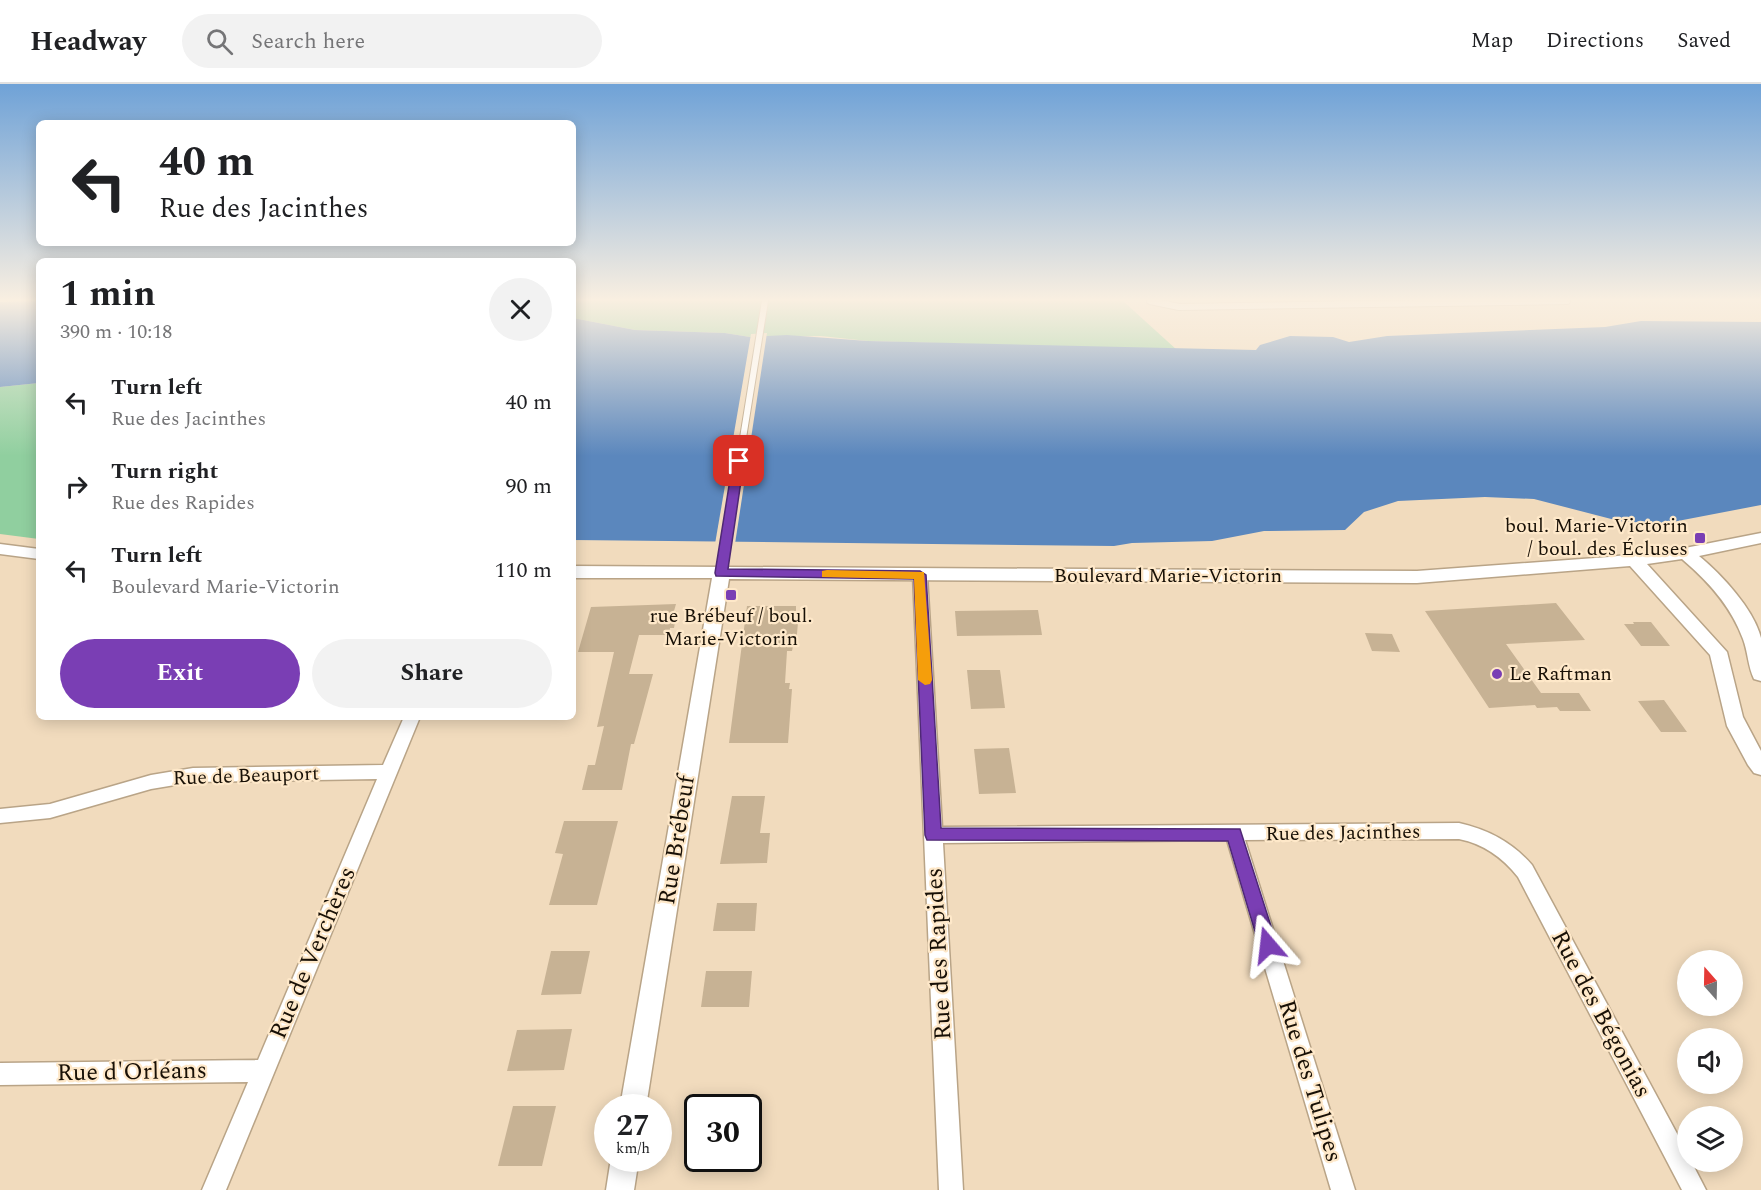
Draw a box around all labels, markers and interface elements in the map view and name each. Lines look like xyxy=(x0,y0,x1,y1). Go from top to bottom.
search box xyxy=(182,14,602,68)
text: Headway xyxy=(30,20,146,63)
icon: search xyxy=(203,25,236,58)
text: Search here xyxy=(251,25,365,58)
text: Map xyxy=(1471,25,1513,57)
text: Directions xyxy=(1546,25,1644,57)
text: Saved xyxy=(1677,25,1731,57)
text: 40 m xyxy=(159,131,254,194)
icon: left xyxy=(60,144,138,222)
text: Rue des Jacinthes xyxy=(159,188,368,230)
text: 1 min xyxy=(60,267,156,322)
button: close xyxy=(489,278,552,341)
text: 390 m · 10:18 xyxy=(60,317,172,347)
text: Turn left xyxy=(111,371,203,404)
icon: left xyxy=(60,386,93,419)
text: 40 m xyxy=(506,386,552,419)
text: Rue des Jacinthes xyxy=(111,404,266,434)
pin xyxy=(713,435,764,486)
icon: arrive xyxy=(722,444,755,477)
text: Turn right xyxy=(111,455,218,488)
icon: right xyxy=(60,470,93,503)
text: 90 m xyxy=(506,470,552,503)
text: Rue des Rapides xyxy=(111,488,255,518)
place label: boul. Marie-Victorin / boul. des Écluses xyxy=(1505,511,1688,564)
marker: boul. Marie-Victorin / boul. des Écluses xyxy=(1693,531,1707,545)
text: Turn left xyxy=(111,539,203,572)
icon: left xyxy=(60,554,93,587)
text: 110 m xyxy=(495,554,552,587)
street label: Boulevard Marie-Victorin xyxy=(1054,561,1282,591)
text: Boulevard Marie-Victorin xyxy=(111,572,340,602)
marker: rue Brébeuf / boul. Marie-Victorin xyxy=(724,588,738,602)
place label: rue Brébeuf / boul. Marie-Victorin xyxy=(650,601,812,654)
button: Exit xyxy=(60,639,300,708)
button: Share xyxy=(312,639,552,708)
place label: Le Raftman xyxy=(1509,659,1612,689)
marker: Le Raftman xyxy=(1490,667,1504,681)
street label: Rue de Beauport xyxy=(172,758,320,794)
street label: Rue Brébeuf xyxy=(649,771,705,907)
street label: Rue des Jacinthes xyxy=(1265,817,1421,849)
street label: Rue de Verchères xyxy=(260,861,366,1045)
street label: Rue des Rapides xyxy=(917,867,961,1041)
position arrow xyxy=(1236,913,1300,977)
street label: Rue des Bégonias xyxy=(1542,924,1660,1104)
north arrow xyxy=(1677,950,1743,1016)
map controls xyxy=(1677,950,1743,1172)
street label: Rue des Tulipes xyxy=(1268,995,1352,1167)
button: sound xyxy=(1677,1028,1743,1094)
street label: Rue d'Orléans xyxy=(57,1053,207,1091)
speed limit sign: 30 xyxy=(684,1094,762,1172)
text: 27 xyxy=(616,1103,650,1149)
button: layers xyxy=(1677,1106,1743,1172)
text: km/h xyxy=(616,1137,650,1160)

